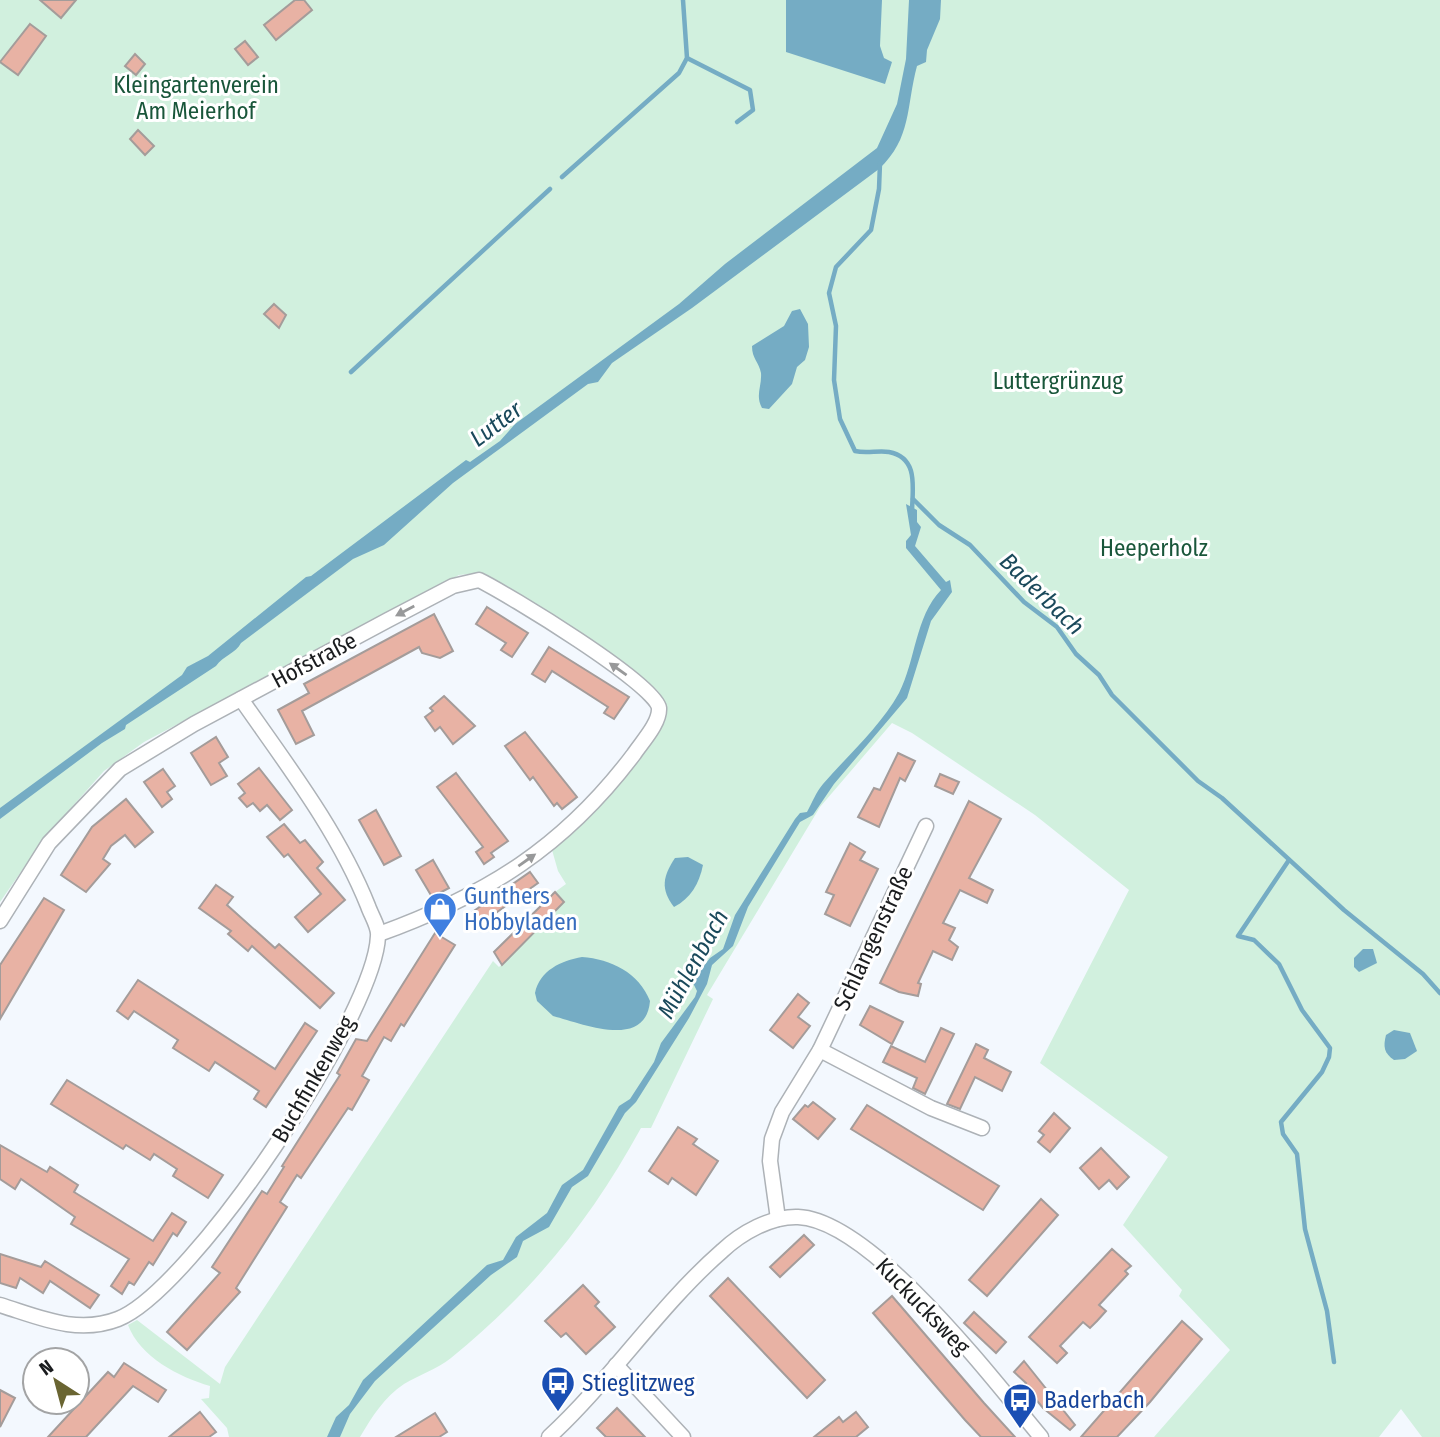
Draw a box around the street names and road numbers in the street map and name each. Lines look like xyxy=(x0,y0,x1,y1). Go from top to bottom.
street label: Hofstraße xyxy=(267,626,361,694)
street label: Schlangenstraße xyxy=(827,861,919,1015)
street label: Buchfinkenweg xyxy=(265,1010,361,1147)
street label: Kuckucksweg xyxy=(870,1252,976,1360)

